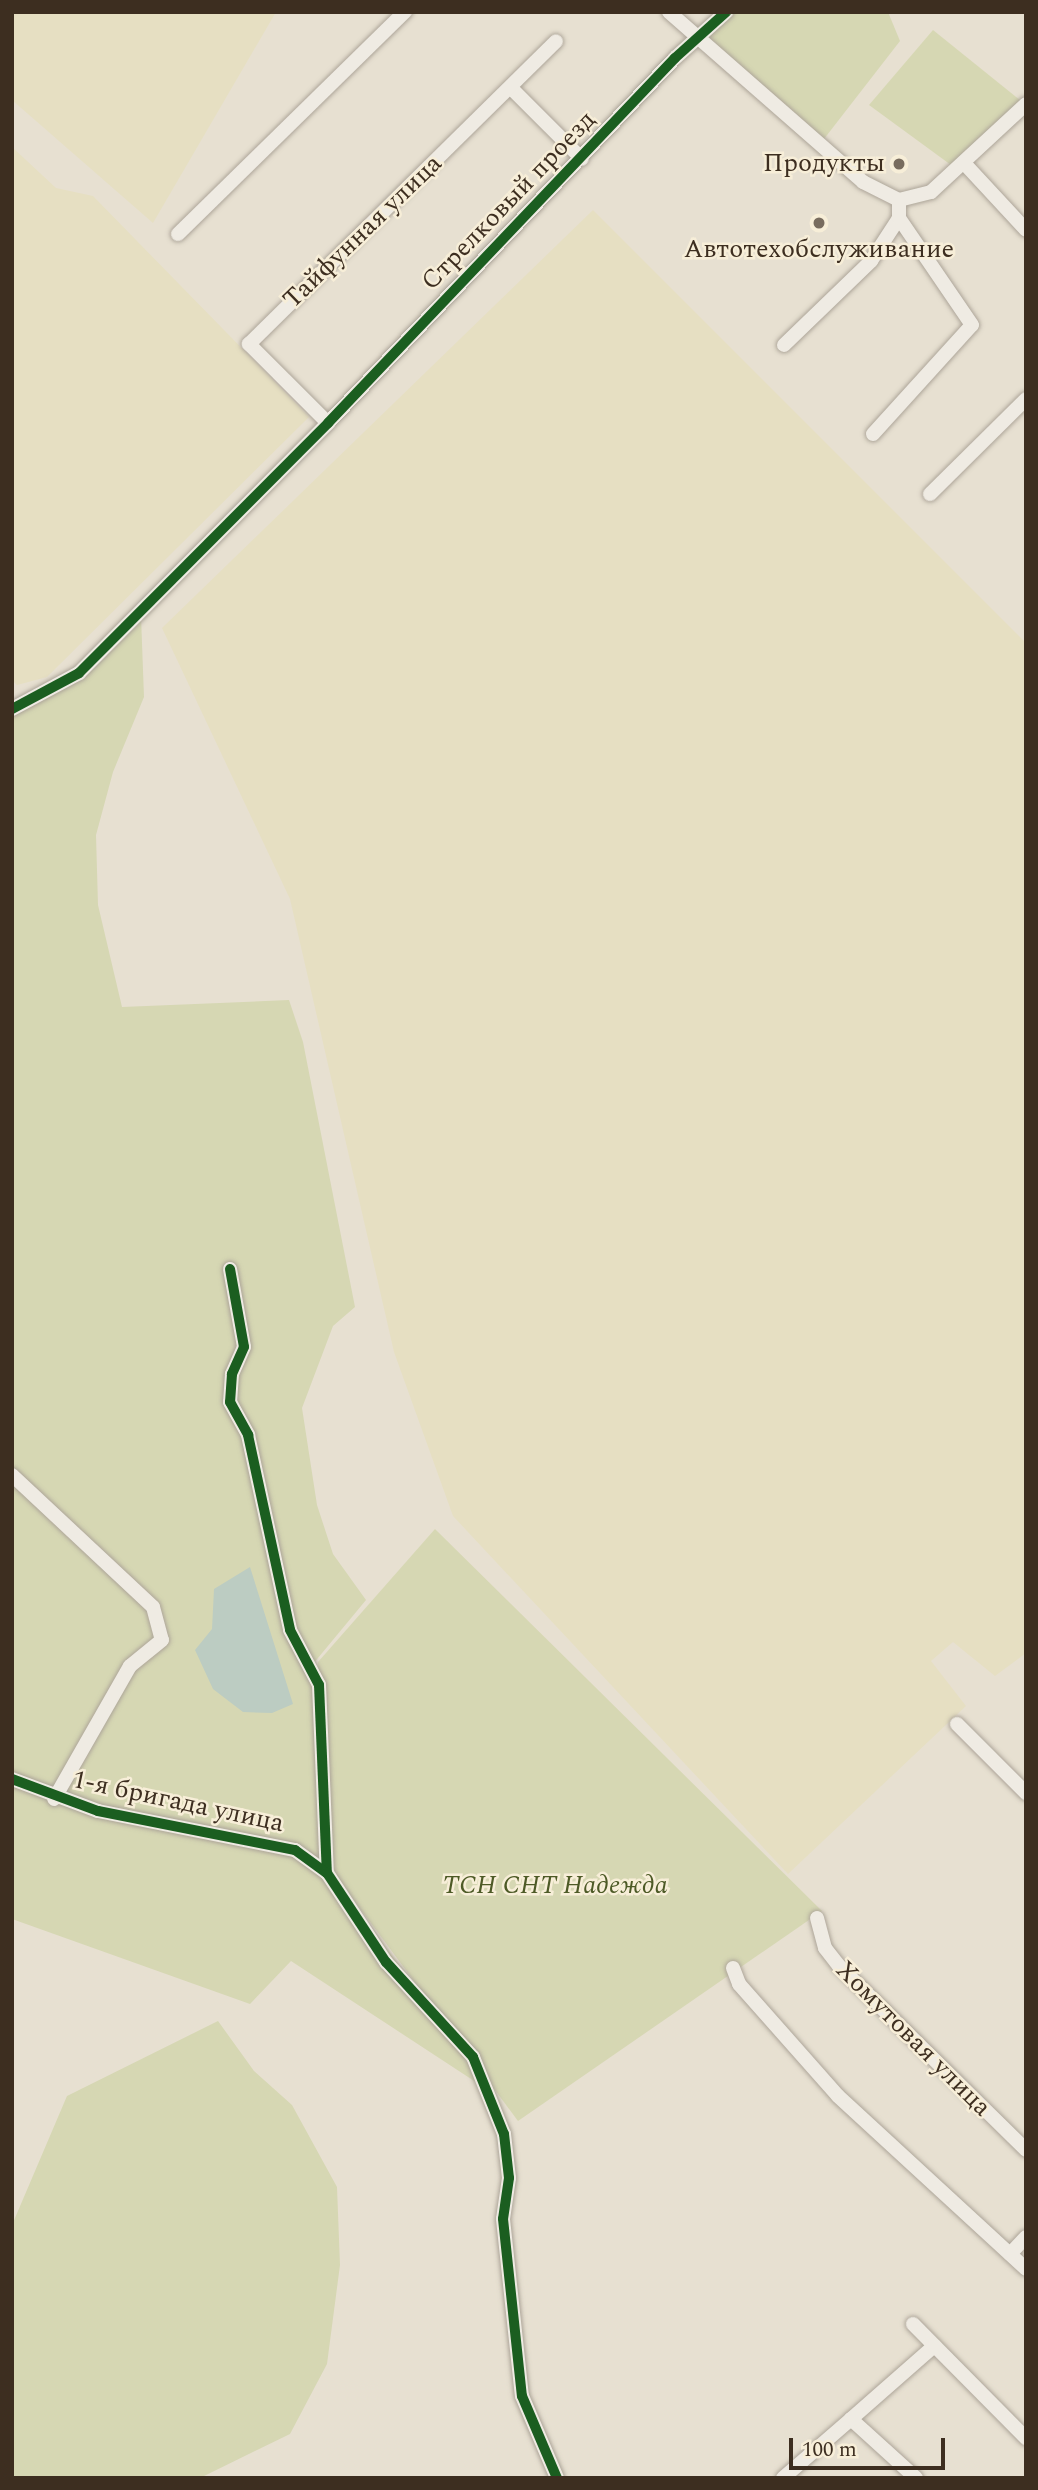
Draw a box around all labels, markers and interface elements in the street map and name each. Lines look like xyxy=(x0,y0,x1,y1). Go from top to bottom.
street label: Стрелковый проезд xyxy=(415,105,603,297)
street label: Тайфунная улица xyxy=(277,148,449,316)
place label: Продукты xyxy=(763,148,885,180)
marker: Продукты xyxy=(891,156,907,172)
marker: Автотехобслуживание xyxy=(811,215,827,231)
place label: Автотехобслуживание xyxy=(684,234,954,266)
street label: 1-я бригада улица xyxy=(69,1764,287,1840)
park label: ТСН СНТ Надежда xyxy=(442,1870,668,1902)
street label: Хомутовая улица xyxy=(829,1955,997,2123)
scale bar xyxy=(793,2424,949,2468)
text: 100 m xyxy=(802,2434,857,2466)

